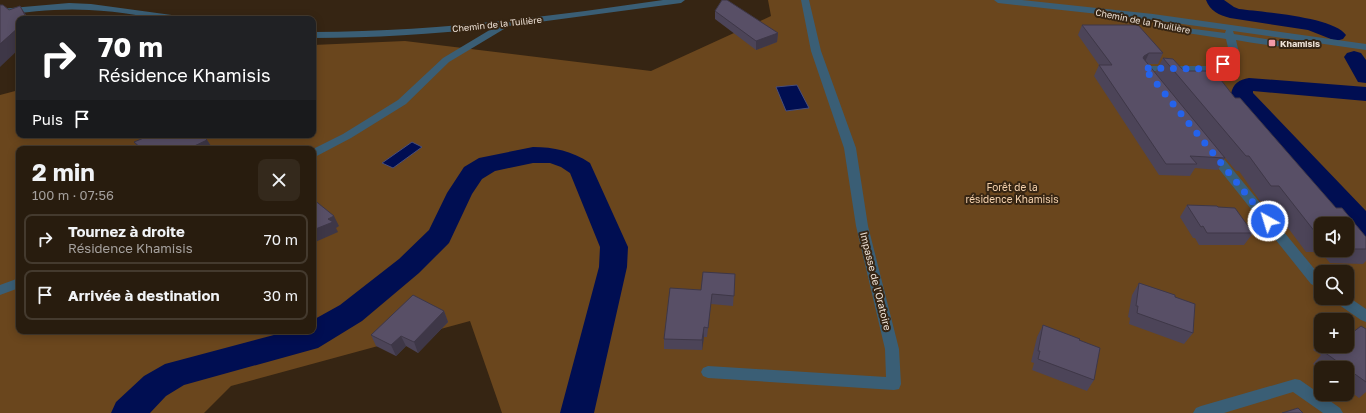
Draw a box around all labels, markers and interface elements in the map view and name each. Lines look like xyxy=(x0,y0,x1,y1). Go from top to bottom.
street label: Chemin de la Thuilière xyxy=(1095,6,1191,36)
street label: Chemin de la Tuilière xyxy=(452,14,542,34)
text: 70 m xyxy=(98,30,163,63)
icon: right xyxy=(32,32,84,84)
marker: Khamisis xyxy=(1267,38,1277,48)
place label: Khamisis xyxy=(1280,38,1320,49)
pin xyxy=(1206,47,1240,81)
icon: arrive xyxy=(1212,53,1234,75)
text: Résidence Khamisis xyxy=(98,64,271,86)
icon: arrive xyxy=(71,108,93,130)
text: Puis xyxy=(32,110,63,128)
text: 2 min xyxy=(32,157,95,186)
button: close xyxy=(258,159,300,201)
park label: Forêt de la résidence Khamisis xyxy=(966,181,1058,205)
text: 100 m · 07:56 xyxy=(32,187,114,203)
position arrow xyxy=(1247,200,1289,242)
map controls xyxy=(1314,217,1354,401)
button: sound xyxy=(1314,217,1354,257)
text: Tournez à droite xyxy=(68,222,185,240)
icon: right xyxy=(34,228,56,250)
text: 70 m xyxy=(264,230,298,248)
street label: Impasse de l'Oratoire xyxy=(858,230,894,332)
text: Résidence Khamisis xyxy=(68,240,193,256)
button: search xyxy=(1314,265,1354,305)
icon: arrive xyxy=(34,284,56,306)
text: Arrivée à destination xyxy=(68,286,220,304)
text: 30 m xyxy=(263,286,298,304)
button: + xyxy=(1314,313,1354,353)
button: − xyxy=(1314,361,1354,401)

